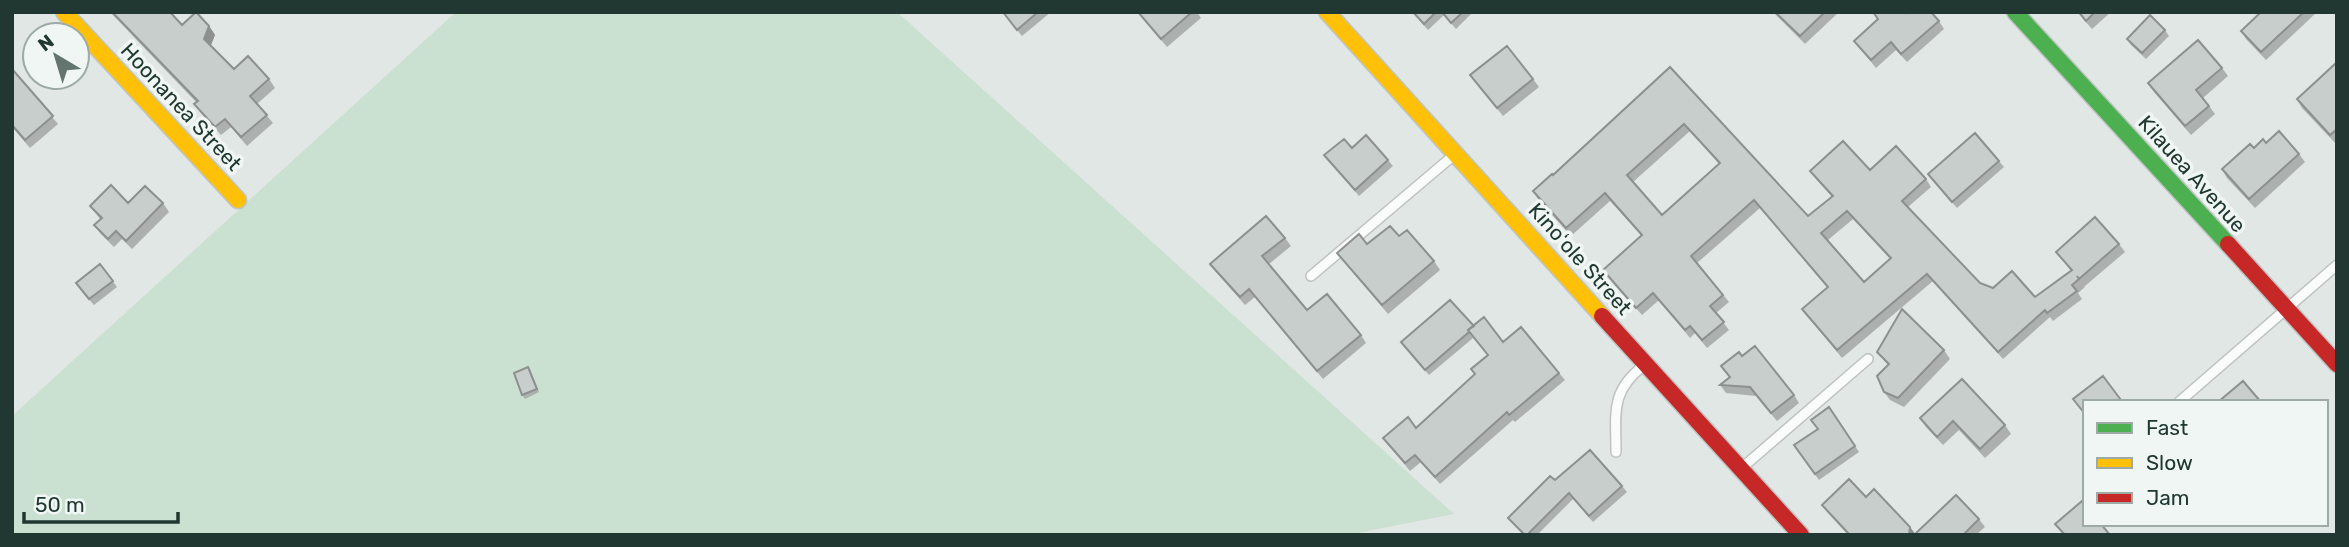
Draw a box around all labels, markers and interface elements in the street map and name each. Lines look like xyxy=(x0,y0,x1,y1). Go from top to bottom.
north arrow xyxy=(21,21,91,91)
text: N xyxy=(33,30,58,56)
street label: Hoonanea Street xyxy=(116,38,247,176)
street label: Kilauea Avenue xyxy=(2133,110,2251,237)
street label: Kinoʻole Street xyxy=(1524,198,1637,320)
legend xyxy=(2083,400,2328,526)
text: Fast xyxy=(2146,415,2188,440)
text: Slow xyxy=(2146,450,2193,475)
scale bar xyxy=(24,480,178,524)
text: Jam xyxy=(2146,485,2190,510)
text: 50 m xyxy=(35,492,85,517)

